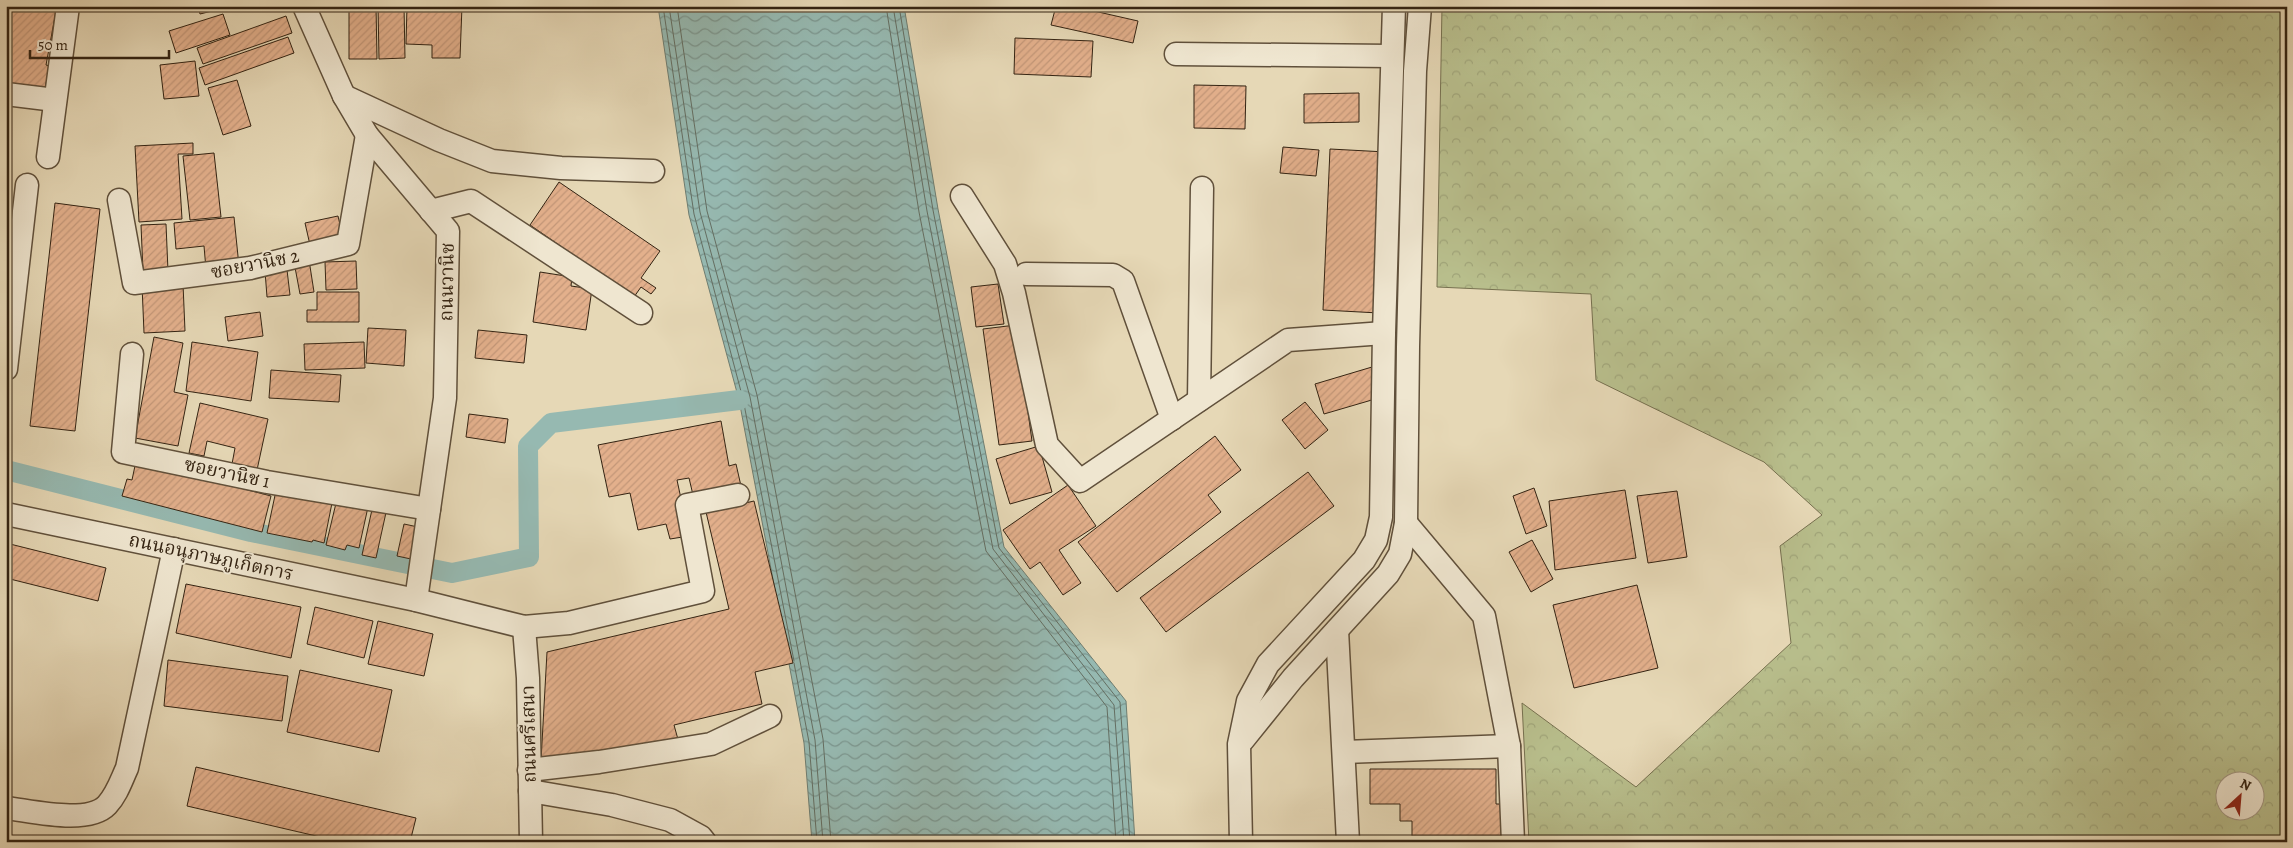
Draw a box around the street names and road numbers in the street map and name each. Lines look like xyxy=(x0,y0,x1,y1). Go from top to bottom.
street label: ถนนวานิช xyxy=(433,242,461,322)
street label: ซอยวานิช 2 xyxy=(209,243,301,285)
street label: ซอยวานิช 1 xyxy=(182,451,273,495)
street label: ถนนอนุภาษภูเก็ตการ xyxy=(126,527,296,587)
street label: ถนนศรีเสนา xyxy=(515,685,543,783)

